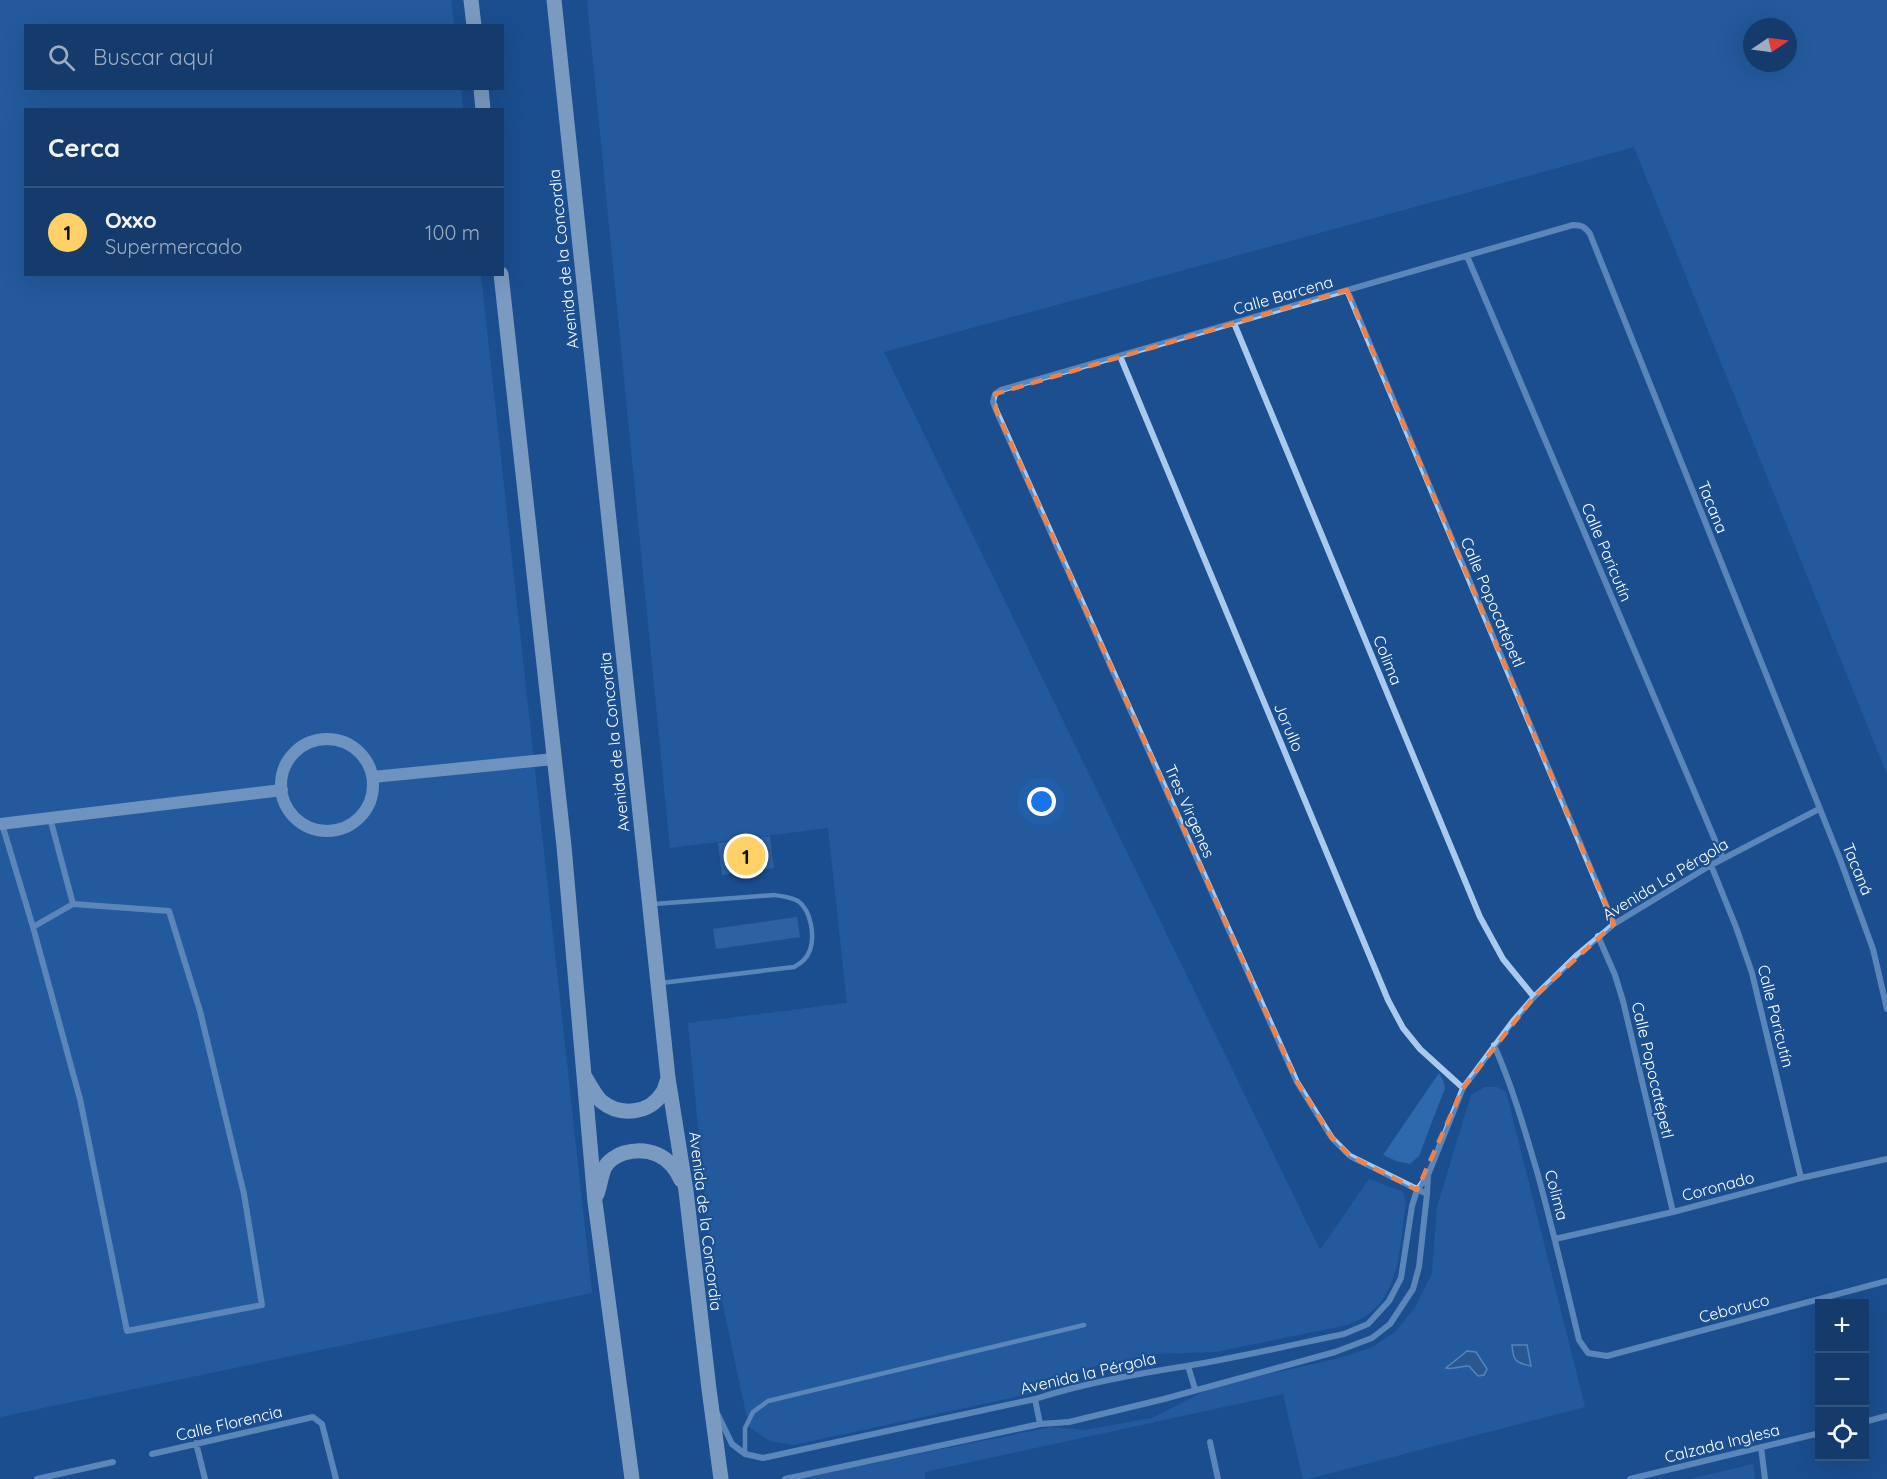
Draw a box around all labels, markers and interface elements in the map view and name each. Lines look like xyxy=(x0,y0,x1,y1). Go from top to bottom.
north arrow xyxy=(1743,18,1797,72)
search box xyxy=(24,24,504,90)
icon: search xyxy=(45,41,78,74)
text: Buscar aquí xyxy=(93,43,213,71)
text: Cerca xyxy=(48,131,120,164)
street label: Avenida de la Concordia xyxy=(544,168,582,350)
text: Oxxo xyxy=(105,206,157,234)
text: 1 xyxy=(64,220,71,245)
text: 100 m xyxy=(425,220,480,245)
text: Supermercado xyxy=(105,234,242,259)
street label: Calle Barcena xyxy=(1231,271,1335,319)
street label: Tacana xyxy=(1693,478,1733,536)
street label: Calle Paricutín xyxy=(1577,500,1637,604)
street label: Calle Popocatépetl xyxy=(1457,534,1529,670)
street label: Colima xyxy=(1369,632,1407,688)
street label: Avenida de la Concordia xyxy=(595,651,633,833)
street label: Jorullo xyxy=(1270,700,1308,754)
street label: Tres Virgenes xyxy=(1161,761,1219,861)
your location xyxy=(1027,787,1056,816)
pin: 1 xyxy=(726,834,766,878)
street label: Avenida La Pérgola xyxy=(1598,834,1732,924)
street label: Tacaná xyxy=(1838,840,1878,898)
street label: Calle Paricutín xyxy=(1754,963,1798,1069)
street label: Calle Popocatépetl xyxy=(1628,1000,1678,1140)
street label: Avenida de la Concordia xyxy=(685,1130,727,1312)
street label: Coronado xyxy=(1680,1167,1756,1205)
street label: Colima xyxy=(1541,1168,1573,1222)
street label: Ceboruco xyxy=(1697,1289,1771,1327)
map controls xyxy=(1815,1299,1869,1461)
button: + xyxy=(1815,1299,1869,1353)
street label: Avenida la Pérgola xyxy=(1018,1348,1158,1398)
button: − xyxy=(1815,1353,1869,1407)
street label: Calle Florencia xyxy=(174,1401,284,1445)
button: locate xyxy=(1815,1407,1869,1461)
street label: Calzada Inglesa xyxy=(1662,1419,1782,1467)

